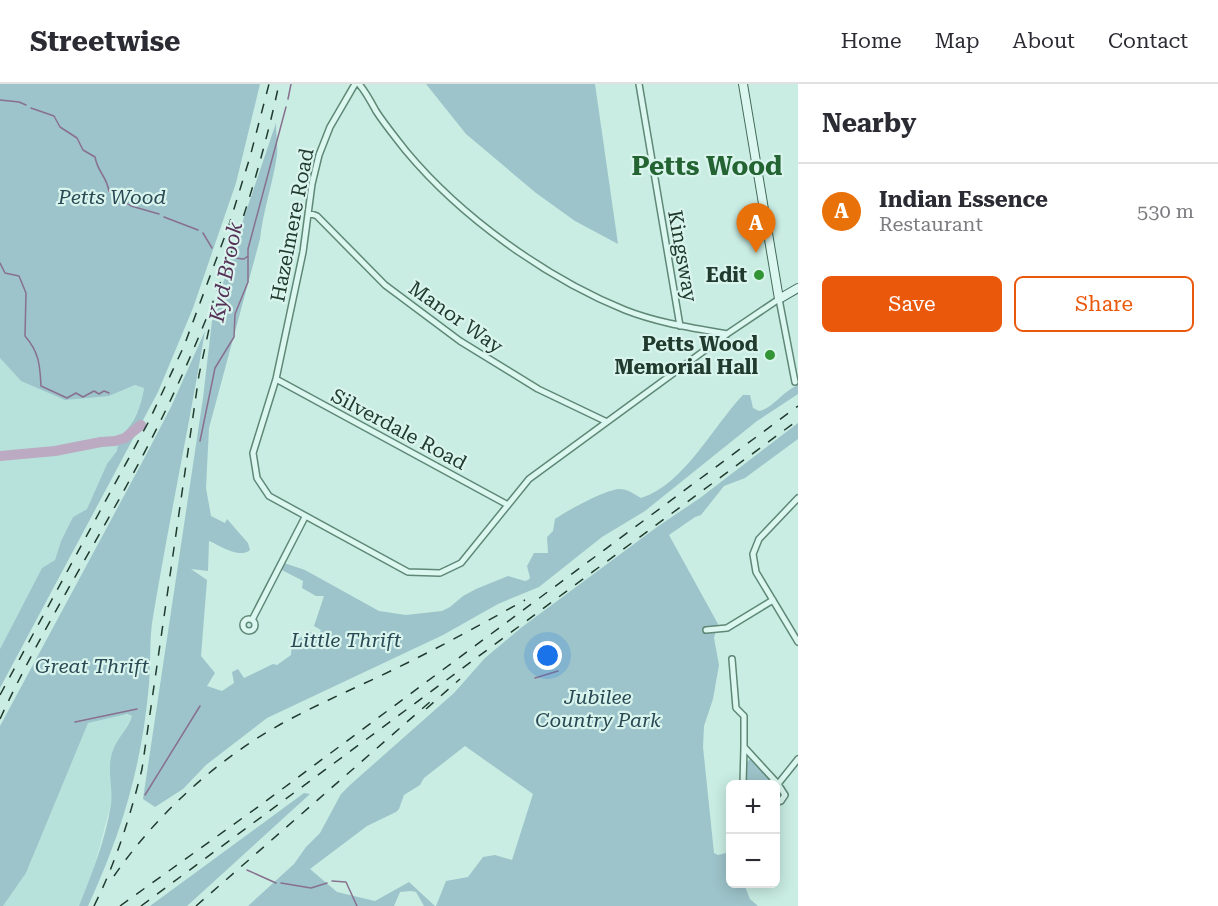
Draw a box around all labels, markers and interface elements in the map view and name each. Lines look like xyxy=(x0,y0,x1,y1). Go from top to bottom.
text: Streetwise xyxy=(30,25,181,58)
text: Home xyxy=(841,29,902,53)
text: Map xyxy=(935,29,980,53)
text: About xyxy=(1013,29,1075,53)
text: Contact xyxy=(1108,29,1188,53)
text: Nearby xyxy=(822,108,916,138)
street label: Hazelmere Road xyxy=(265,146,319,304)
district label: Petts Wood xyxy=(632,151,782,181)
park label: Petts Wood xyxy=(57,185,166,209)
text: Indian Essence xyxy=(879,187,1048,212)
text: A xyxy=(834,199,849,223)
text: 530 m xyxy=(1137,199,1194,223)
pin: A xyxy=(736,204,776,253)
street label: Kingsway xyxy=(663,208,703,304)
text: Restaurant xyxy=(879,212,983,236)
water label: Kyd Brook xyxy=(204,219,248,325)
place label: Edit xyxy=(706,263,747,287)
marker: Edit xyxy=(752,268,766,282)
street label: Manor Way xyxy=(404,276,508,358)
button: Save xyxy=(822,276,1002,332)
button: Share xyxy=(1014,276,1194,332)
place label: Petts Wood Memorial Hall xyxy=(614,332,759,379)
marker: Petts Wood Memorial Hall xyxy=(763,348,777,362)
street label: Silverdale Road xyxy=(327,383,471,475)
park label: Little Thrift xyxy=(290,628,402,652)
your location xyxy=(533,641,562,670)
park label: Great Thrift xyxy=(35,654,150,678)
park label: Jubilee Country Park xyxy=(535,685,661,732)
map controls xyxy=(726,780,780,888)
button: + xyxy=(726,780,780,834)
button: − xyxy=(726,834,780,888)

